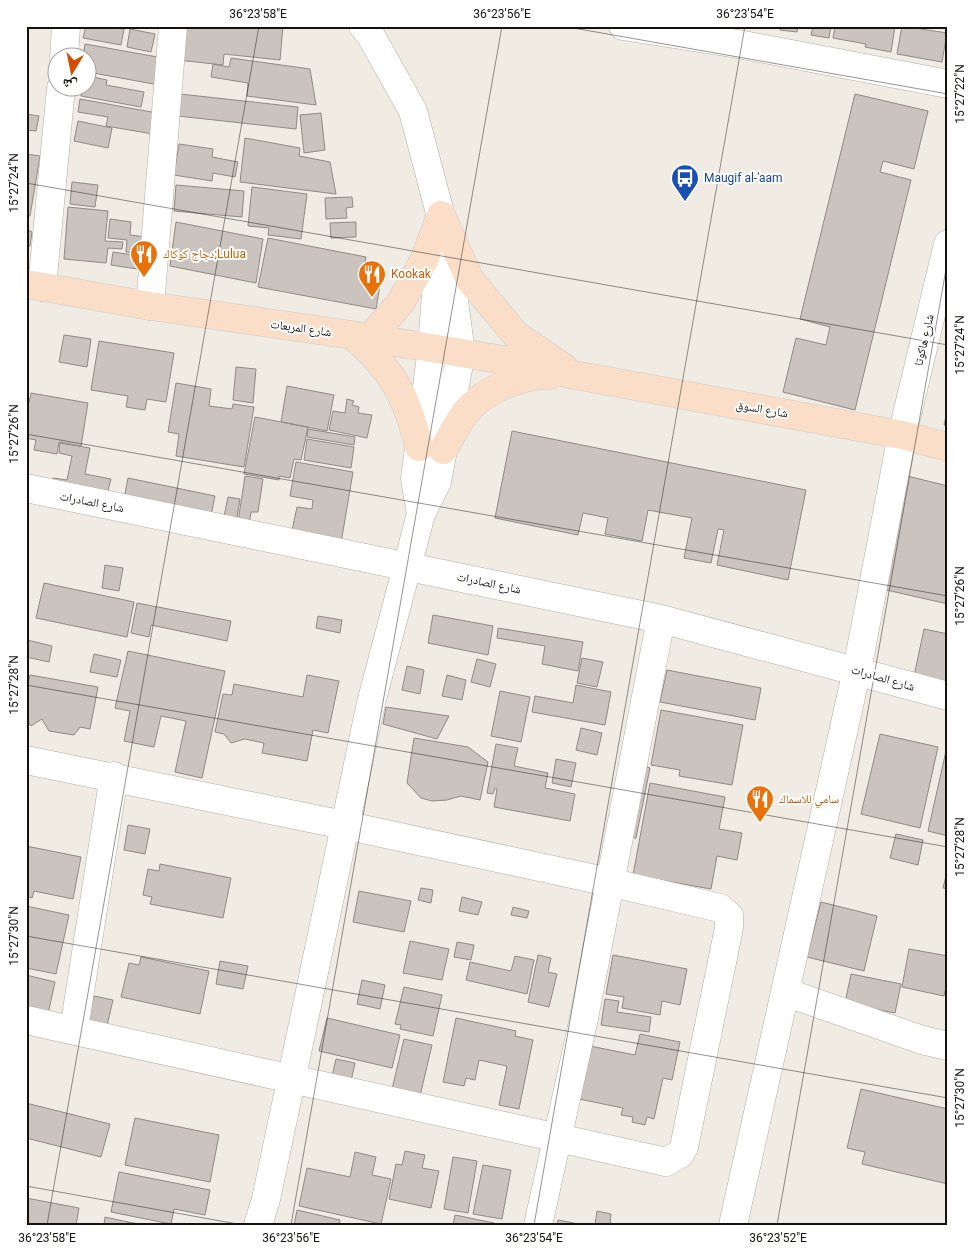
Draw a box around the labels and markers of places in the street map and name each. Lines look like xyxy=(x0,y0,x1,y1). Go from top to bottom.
bus stop icon: Maugif al-'aam xyxy=(670,163,700,202)
place label: Maugif al-'aam xyxy=(704,171,783,185)
restaurant icon: دجاج كوكاك;Lulua xyxy=(129,239,159,278)
place label: دجاج كوكاك;Lulua xyxy=(163,247,246,261)
restaurant icon: Kookak xyxy=(357,259,387,298)
place label: Kookak xyxy=(391,267,432,281)
restaurant icon: سامي للاسماك xyxy=(745,784,775,823)
place label: سامي للاسماك xyxy=(779,792,839,809)

